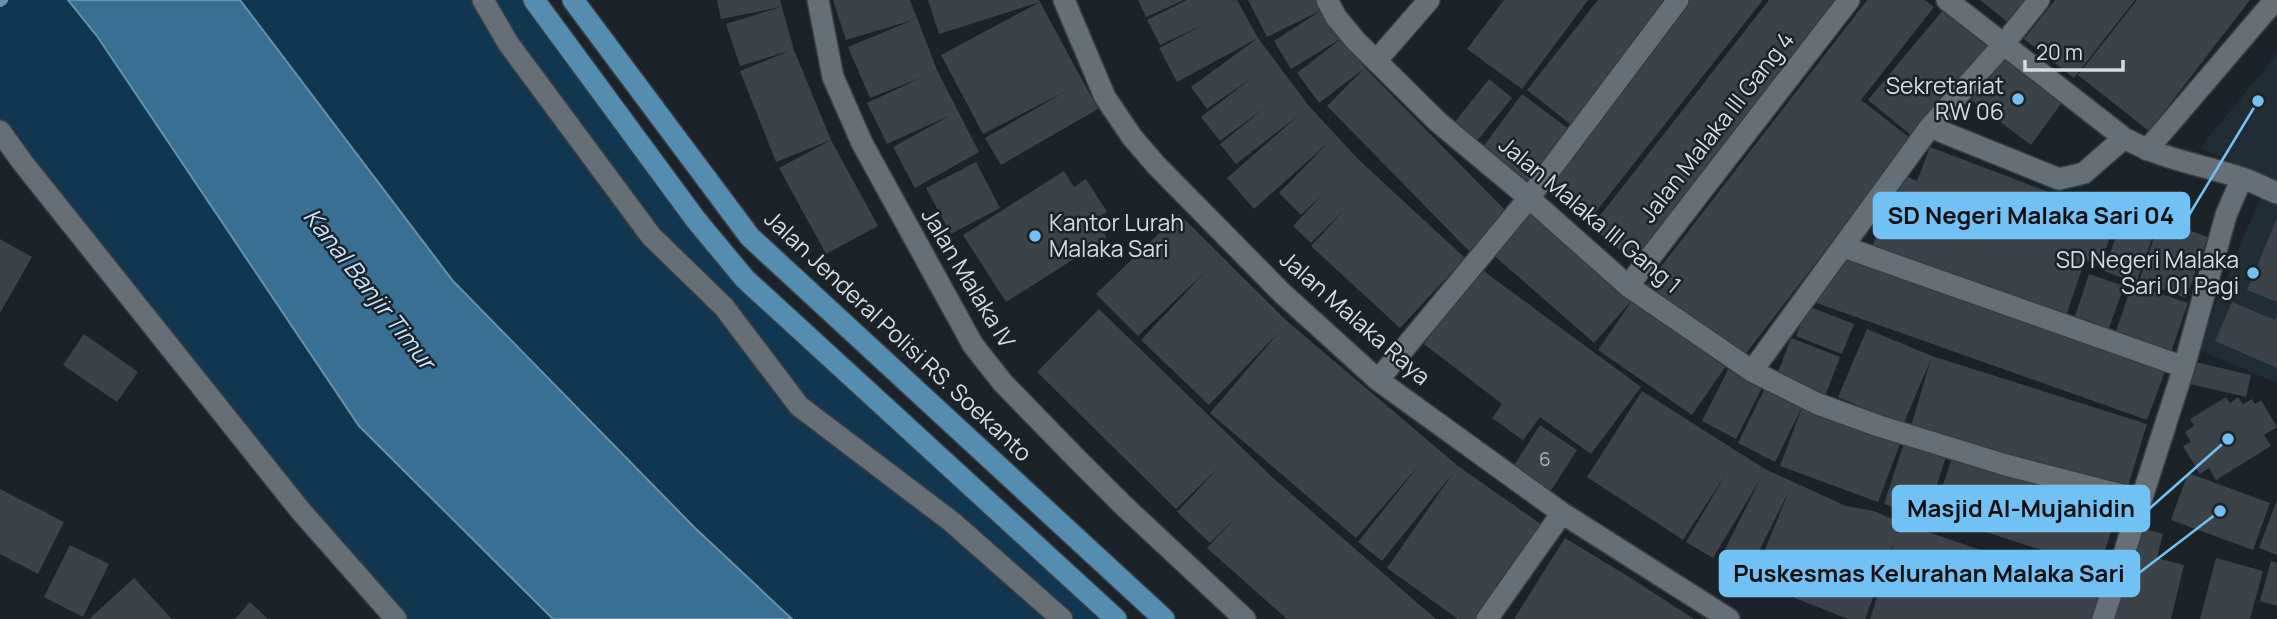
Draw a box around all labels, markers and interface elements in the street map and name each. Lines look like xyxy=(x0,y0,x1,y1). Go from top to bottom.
street label: Jalan Malaka III Gang 4 xyxy=(1632,24,1801,228)
scale bar xyxy=(2025,28,2123,72)
text: 20 m xyxy=(2036,38,2083,66)
place label: Sekretariat RW 06 xyxy=(1886,69,2004,127)
marker: Sekretariat RW 06 xyxy=(2010,91,2026,107)
street label: Jalan Malaka III Gang 1 xyxy=(1492,128,1689,300)
callout: SD Negeri Malaka Sari 04 xyxy=(1874,193,2189,238)
text: SD Negeri Malaka Sari 04 xyxy=(1888,198,2174,231)
water label: Kanal Banjir Timur xyxy=(297,201,446,378)
street label: Jalan Malaka IV xyxy=(914,201,1023,354)
street label: Jalan Jenderal Polisi RS. Soekanto xyxy=(758,203,1039,468)
place label: Kantor Lurah Malaka Sari xyxy=(1049,206,1184,264)
marker: Kantor Lurah Malaka Sari xyxy=(1027,228,1043,244)
street label: Jalan Malaka Raya xyxy=(1273,243,1438,392)
place label: SD Negeri Malaka Sari 01 Pagi xyxy=(2056,243,2239,301)
marker: SD Negeri Malaka Sari 01 Pagi xyxy=(2245,265,2261,281)
house number: 6 xyxy=(1539,446,1551,472)
callout: Masjid Al-Mujahidin xyxy=(1893,486,2149,531)
text: Masjid Al-Mujahidin xyxy=(1907,491,2135,524)
callout: Puskesmas Kelurahan Malaka Sari xyxy=(1720,551,2139,596)
text: Puskesmas Kelurahan Malaka Sari xyxy=(1733,556,2125,589)

